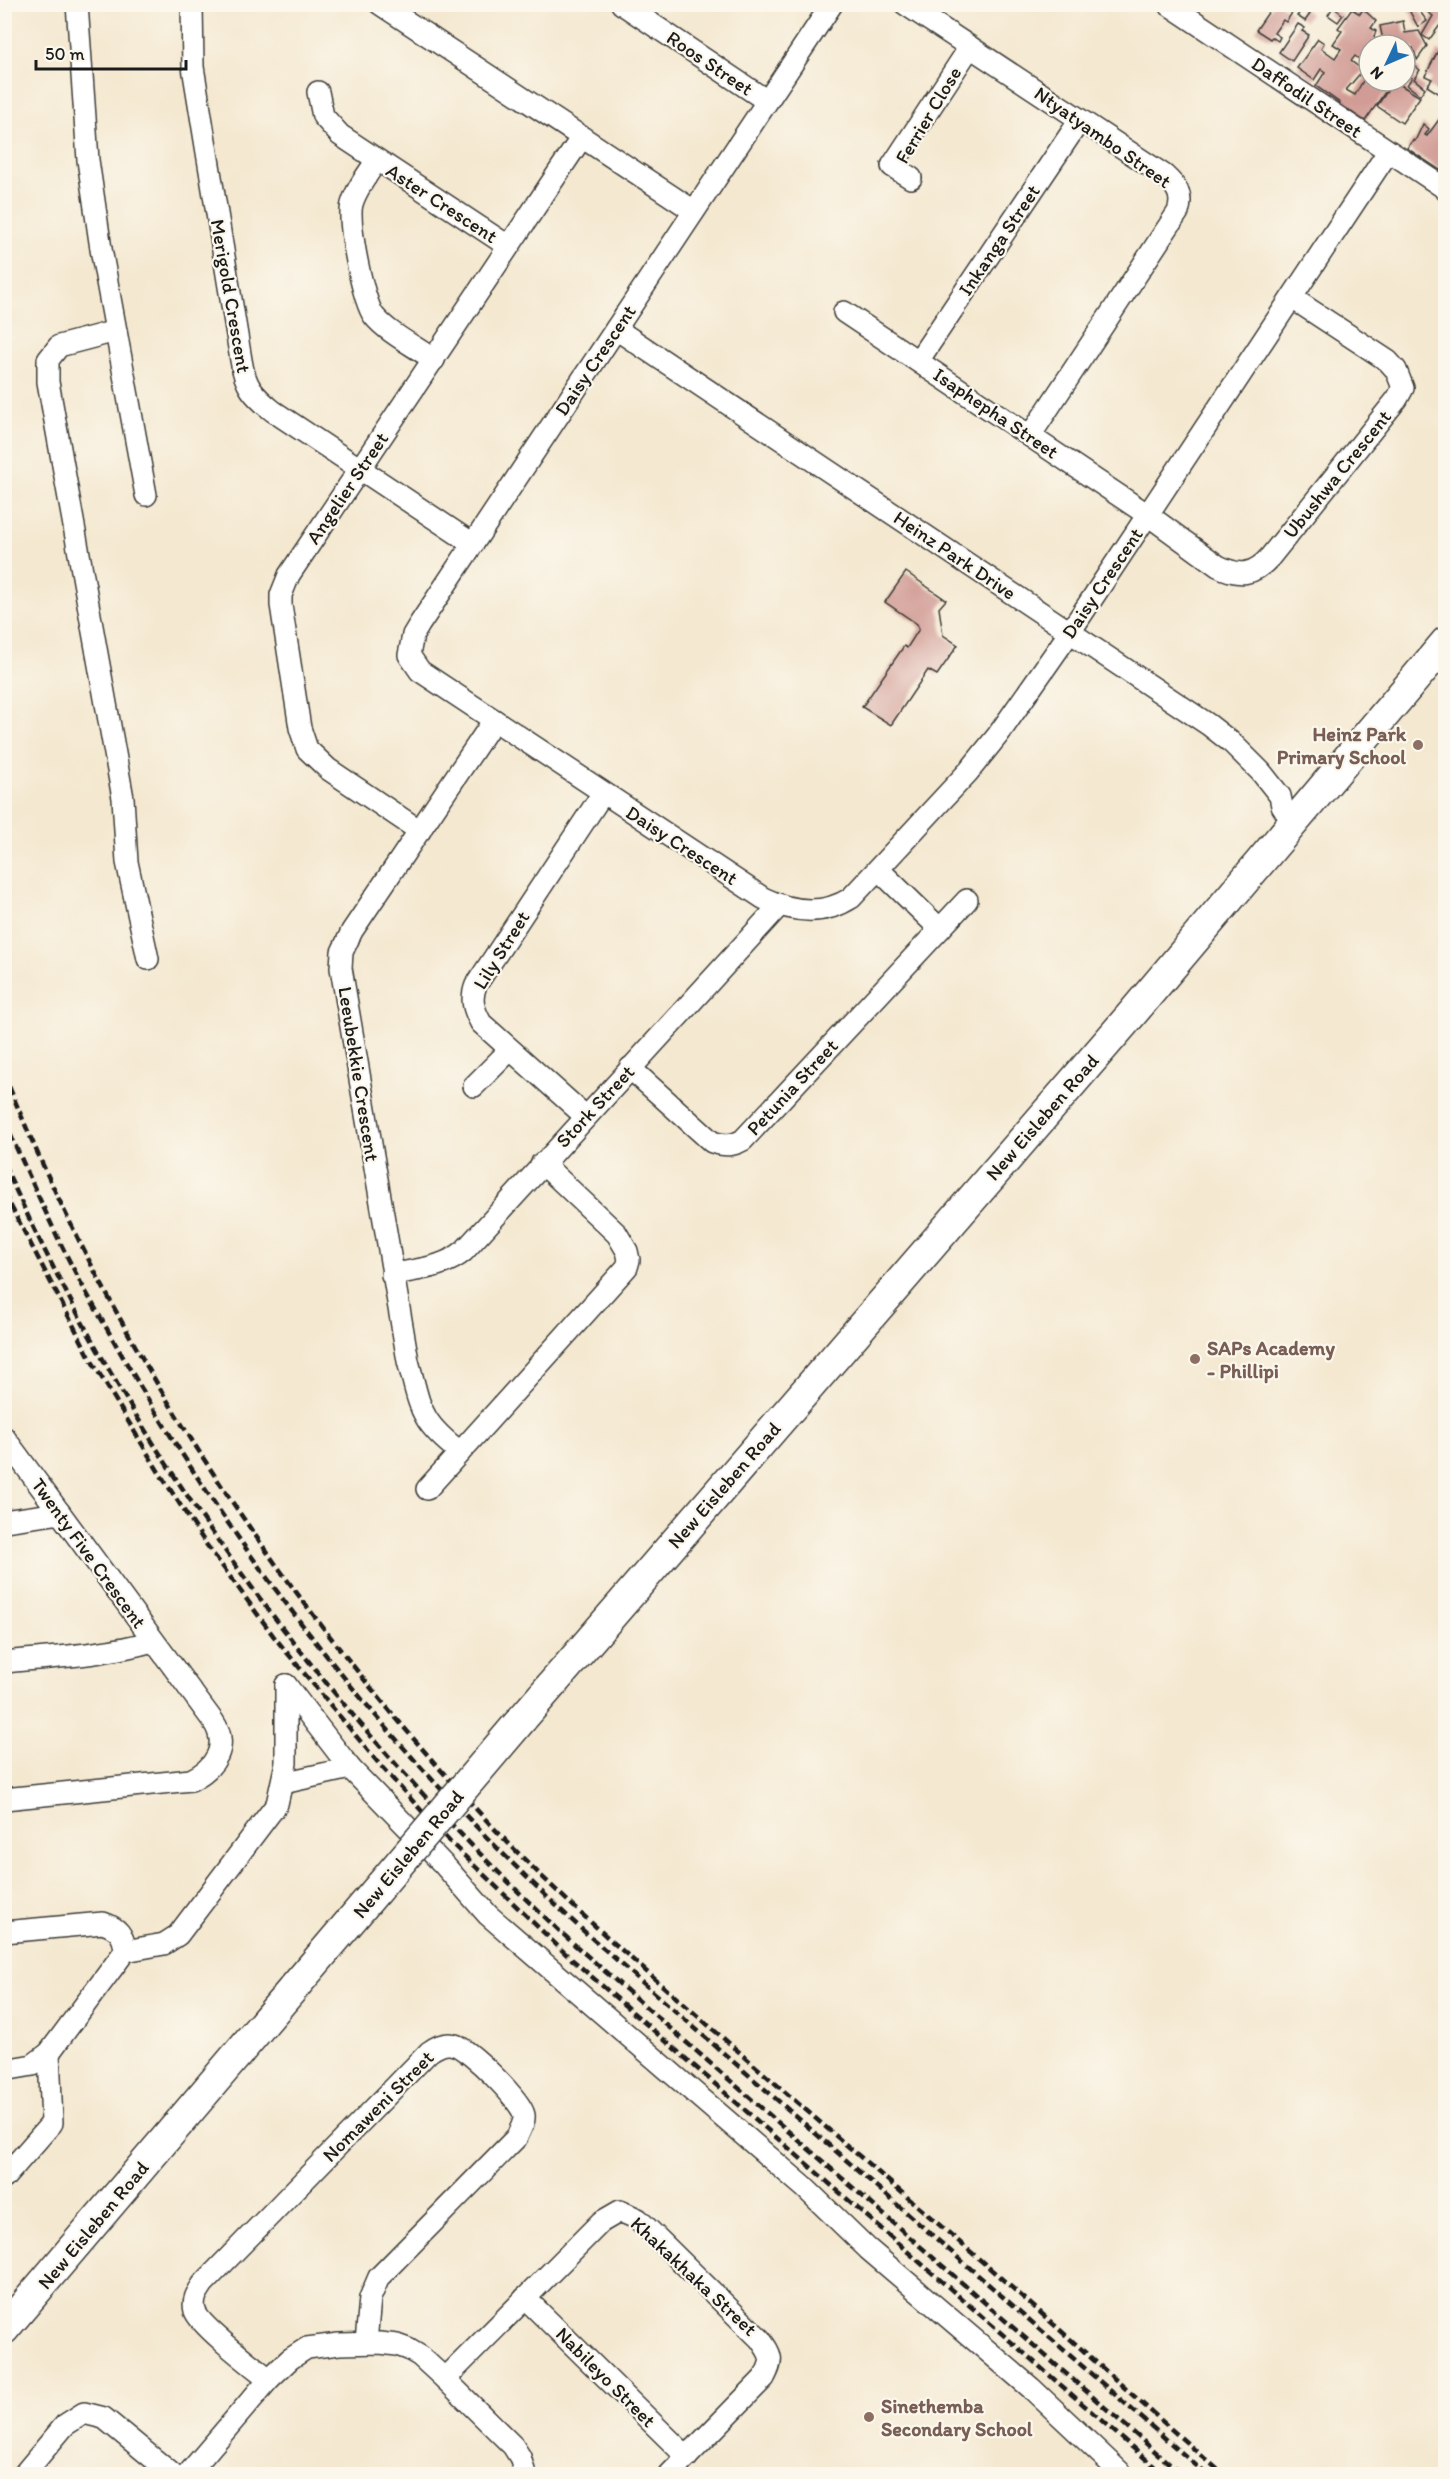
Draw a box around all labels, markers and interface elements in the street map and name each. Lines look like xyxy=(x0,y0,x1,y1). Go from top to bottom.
street label: Roos Street xyxy=(662,25,758,101)
scale bar xyxy=(36,33,186,71)
north arrow xyxy=(1357,33,1417,93)
text: 50 m xyxy=(45,43,85,65)
street label: Daffodil Street xyxy=(1247,51,1367,143)
street label: Ferrier Close xyxy=(890,62,966,168)
text: N xyxy=(1366,63,1387,84)
street label: Ntyatyambo Street xyxy=(1030,81,1176,193)
street label: Aster Crescent xyxy=(382,158,503,248)
street label: Inkanga Street xyxy=(953,180,1045,300)
street label: Merigold Crescent xyxy=(206,217,256,375)
street label: Daisy Crescent xyxy=(549,300,641,420)
street label: Isaphepha Street xyxy=(929,362,1064,464)
street label: Ubushwa Crescent xyxy=(1278,405,1396,543)
street label: Angelier Street xyxy=(301,427,393,549)
street label: Heinz Park Drive xyxy=(889,505,1021,605)
street label: Daisy Crescent xyxy=(1056,523,1148,643)
place label: Heinz Park Primary School xyxy=(1277,722,1407,770)
marker: Heinz Park Primary School xyxy=(1411,738,1425,752)
street label: Daisy Crescent xyxy=(622,800,742,890)
street label: Lily Street xyxy=(468,906,535,994)
street label: Leeubekkie Crescent xyxy=(333,985,385,1164)
street label: Petunia Street xyxy=(741,1034,843,1140)
street label: New Eisleben Road xyxy=(980,1049,1104,1185)
street label: Stork Street xyxy=(551,1060,639,1152)
place label: SAPs Academy - Phillipi xyxy=(1207,1336,1335,1384)
marker: SAPs Academy - Phillipi xyxy=(1188,1352,1202,1366)
street label: New Eisleben Road xyxy=(662,1417,786,1553)
street label: Twenty Five Crescent xyxy=(26,1473,152,1633)
street label: New Eisleben Road xyxy=(347,1785,469,1923)
street label: Nomaweni Street xyxy=(317,2045,439,2167)
street label: New Eisleben Road xyxy=(32,2156,154,2294)
street label: Khakakhaka Street xyxy=(626,2211,763,2341)
street label: Nabileyo Street xyxy=(551,2322,661,2432)
place label: Sinethemba Secondary School xyxy=(881,2394,1033,2442)
marker: Sinethemba Secondary School xyxy=(862,2410,876,2424)

